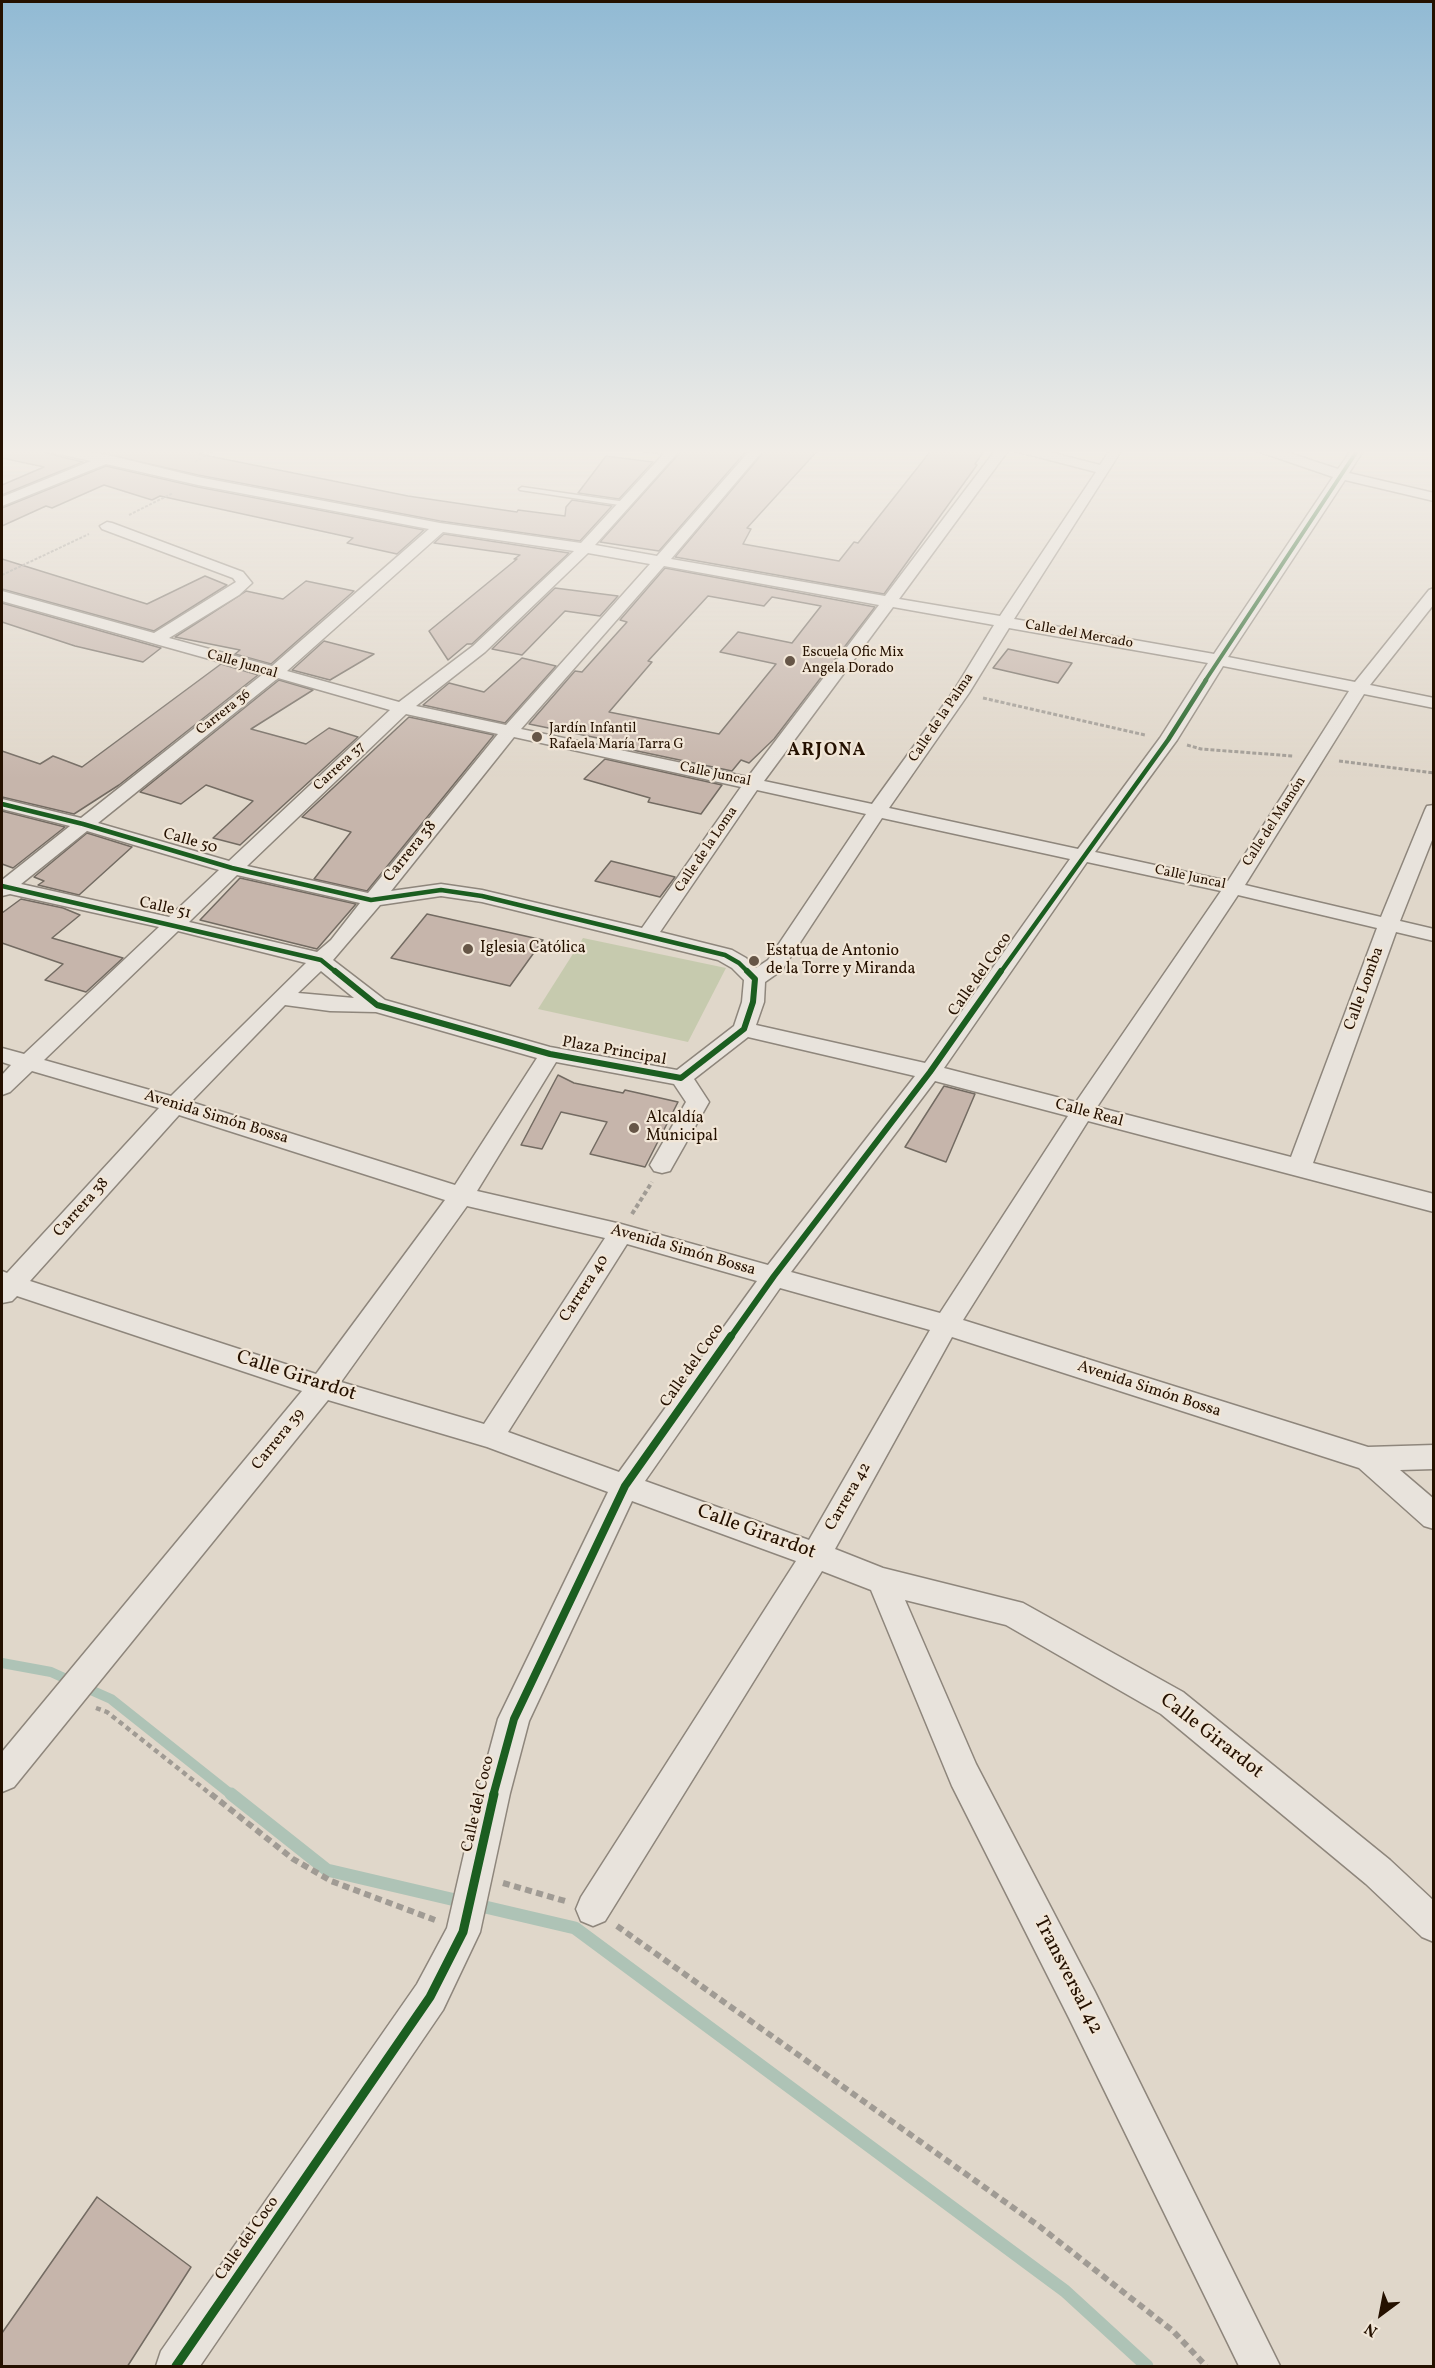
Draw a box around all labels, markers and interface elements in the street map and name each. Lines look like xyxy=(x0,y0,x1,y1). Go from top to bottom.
street label: Calle del Mercado xyxy=(1024,617,1134,653)
place label: Escuela Ofic Mix Angela Dorado xyxy=(802,645,904,678)
street label: Calle Juncal xyxy=(205,647,279,683)
marker: Escuela Ofic Mix Angela Dorado xyxy=(783,654,797,668)
street label: Calle de la Palma xyxy=(906,670,978,766)
street label: Carrera 36 xyxy=(193,687,255,739)
place label: Jardín Infantil Rafaela María Tarra G xyxy=(549,721,684,754)
marker: Jardín Infantil Rafaela María Tarra G xyxy=(530,730,544,744)
street label: Carrera 37 xyxy=(311,739,369,795)
district label: ARJONA xyxy=(787,741,867,763)
street label: Calle Juncal xyxy=(678,759,752,791)
street label: Calle del Mamón xyxy=(1240,774,1310,870)
street label: Calle de la Loma xyxy=(672,804,742,896)
street label: Carrera 38 xyxy=(380,817,442,887)
street label: Calle 50 xyxy=(161,825,219,859)
street label: Calle Juncal xyxy=(1153,862,1227,894)
street label: Calle 51 xyxy=(137,894,193,924)
street label: Calle del Coco xyxy=(945,929,1017,1021)
place label: Iglesia Católica xyxy=(480,939,586,959)
marker: Iglesia Católica xyxy=(461,942,475,956)
place label: Estatua de Antonio de la Torre y Miranda xyxy=(766,942,915,980)
street label: Calle Lomba xyxy=(1341,945,1389,1033)
marker: Estatua de Antonio de la Torre y Miranda xyxy=(747,954,761,968)
street label: Plaza Principal xyxy=(560,1033,668,1071)
street label: Avenida Simón Bossa xyxy=(141,1087,291,1149)
street label: Calle Real xyxy=(1053,1096,1125,1132)
place label: Alcaldía Municipal xyxy=(646,1109,718,1147)
marker: Alcaldía Municipal xyxy=(627,1121,641,1135)
street label: Carrera 38 xyxy=(50,1174,114,1242)
street label: Avenida Simón Bossa xyxy=(608,1221,758,1281)
street label: Carrera 40 xyxy=(556,1252,614,1326)
street label: Calle del Coco xyxy=(657,1320,729,1412)
street label: Calle Girardot xyxy=(233,1346,359,1408)
street label: Avenida Simón Bossa xyxy=(1075,1358,1223,1422)
street label: Carrera 39 xyxy=(248,1405,310,1475)
street label: Carrera 42 xyxy=(822,1460,876,1534)
street label: Calle Girardot xyxy=(693,1500,819,1566)
street label: Calle Girardot xyxy=(1154,1689,1268,1785)
street label: Calle del Coco xyxy=(459,1754,499,1854)
street label: Transversal 42 xyxy=(1027,1913,1107,2039)
street label: Calle del Coco xyxy=(212,2193,284,2285)
north arrow xyxy=(1351,2284,1411,2344)
text: N xyxy=(1361,2317,1382,2342)

